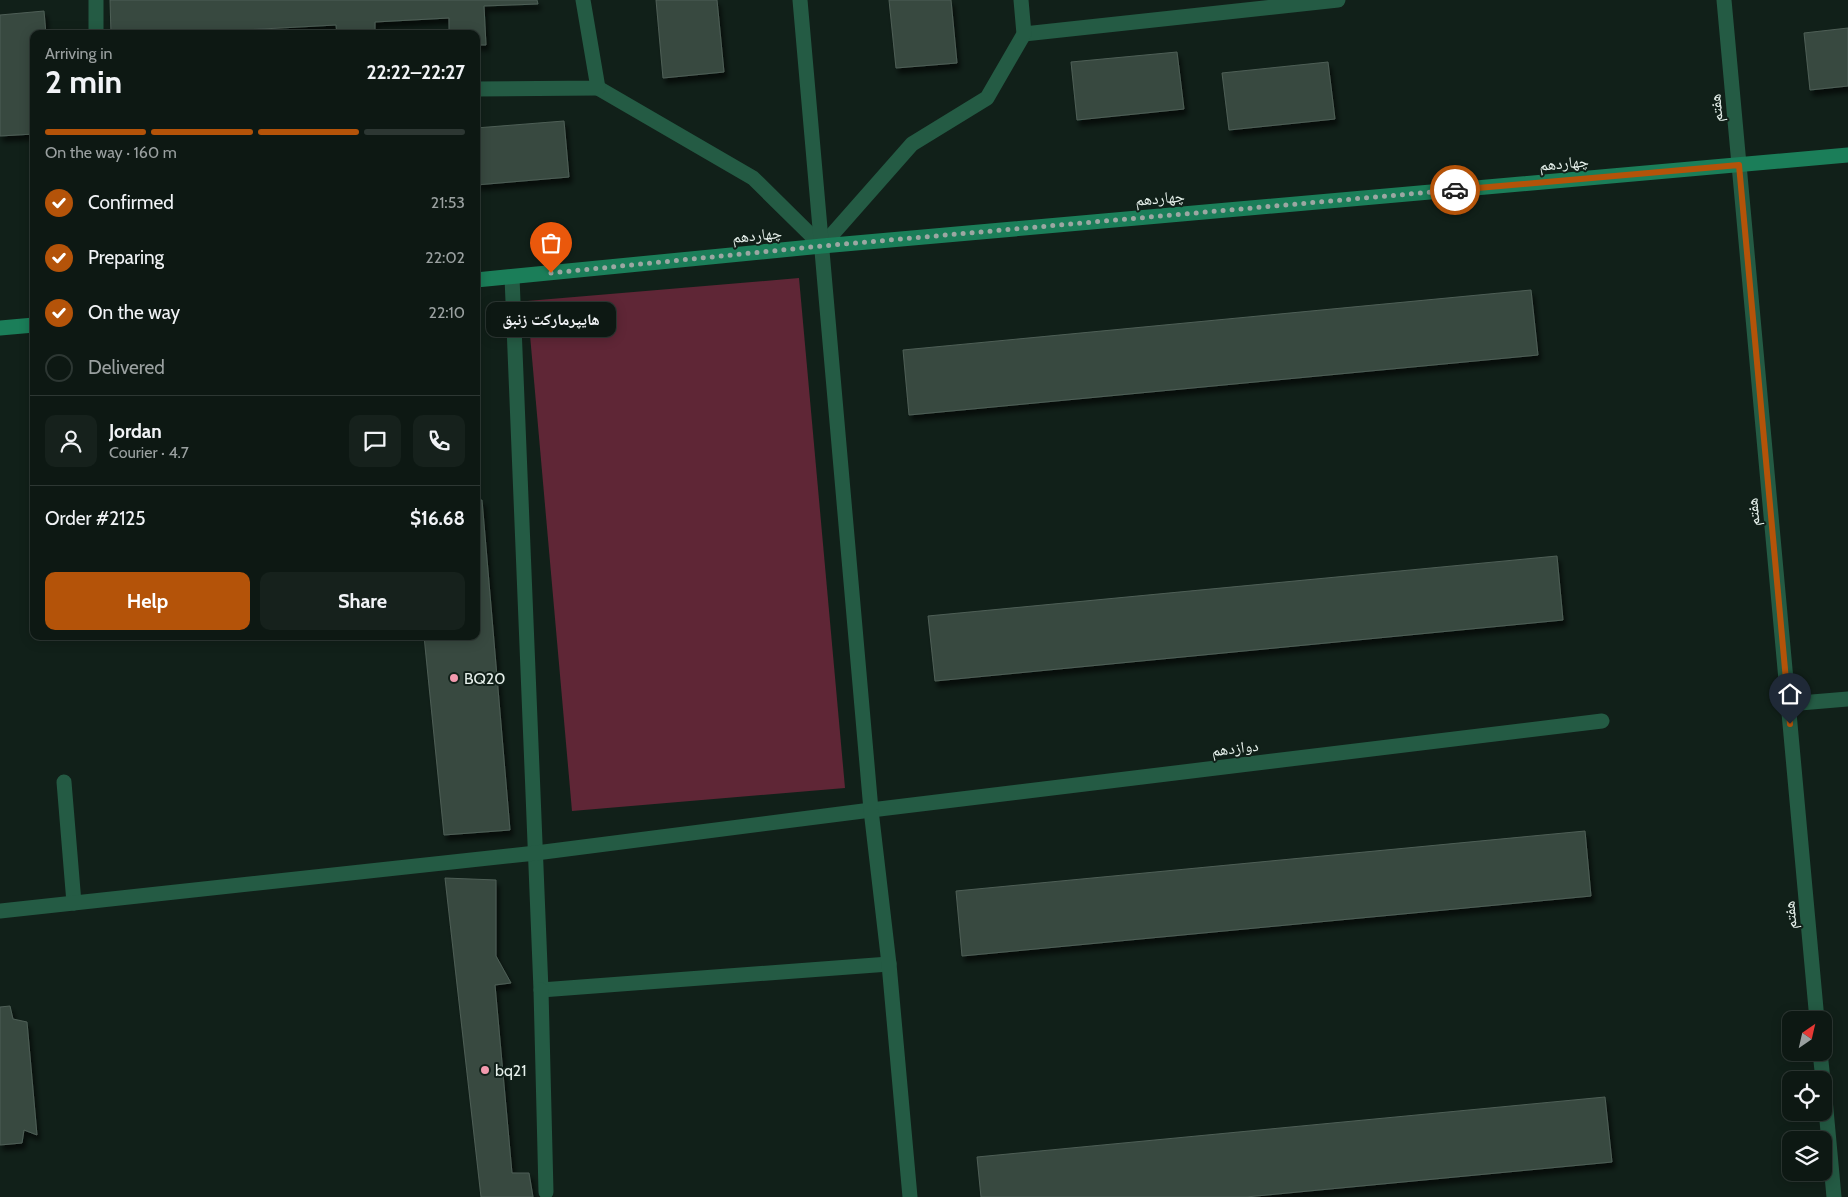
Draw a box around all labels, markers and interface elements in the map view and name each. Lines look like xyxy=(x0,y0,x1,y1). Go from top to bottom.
text: Arriving in xyxy=(45,44,112,63)
text: 22:22–22:27 xyxy=(366,61,465,84)
text: 2 min xyxy=(45,62,122,101)
street label: هفتم xyxy=(1705,93,1728,123)
text: On the way · 160 m xyxy=(45,143,177,162)
street label: چهاردهم xyxy=(1538,151,1590,176)
courier xyxy=(1430,165,1480,215)
icon: car xyxy=(1441,176,1469,204)
street label: چهاردهم xyxy=(1134,186,1186,211)
icon: check xyxy=(45,189,73,217)
text: Confirmed xyxy=(88,191,174,214)
text: 21:53 xyxy=(431,193,465,212)
pin xyxy=(530,222,572,273)
street label: چهاردهم xyxy=(731,223,783,248)
icon: bag xyxy=(537,229,565,257)
icon: check xyxy=(45,244,73,272)
text: Preparing xyxy=(88,246,164,269)
text: 22:02 xyxy=(425,248,465,267)
icon: check xyxy=(45,299,73,327)
text: On the way xyxy=(88,301,180,324)
text: 22:10 xyxy=(429,303,465,322)
callout: هایپرمارکت زنبق xyxy=(486,303,616,338)
text: هایپرمارکت زنبق xyxy=(502,310,600,329)
text: Delivered xyxy=(88,356,165,379)
button: person xyxy=(45,415,97,467)
button: chat xyxy=(349,415,401,467)
button: phone xyxy=(413,415,465,467)
text: Jordan xyxy=(109,420,162,443)
text: Courier · 4.7 xyxy=(109,443,189,462)
street label: هفتم xyxy=(1742,497,1765,527)
text: Order #2125 xyxy=(45,507,146,530)
text: $16.68 xyxy=(410,507,465,530)
button: Help xyxy=(45,572,250,630)
button: Share xyxy=(260,572,465,630)
place label: BQ20 xyxy=(464,669,505,688)
marker: BQ20 xyxy=(448,672,460,684)
pin xyxy=(1769,673,1811,724)
icon: home xyxy=(1776,680,1804,708)
street label: دوازدهم xyxy=(1210,736,1260,761)
street label: هفتم xyxy=(1779,900,1802,930)
north arrow xyxy=(1782,1011,1832,1061)
map controls xyxy=(1782,1011,1832,1181)
place label: bq21 xyxy=(495,1061,526,1080)
marker: bq21 xyxy=(479,1064,491,1076)
button: locate xyxy=(1782,1071,1832,1121)
button: layers xyxy=(1782,1131,1832,1181)

